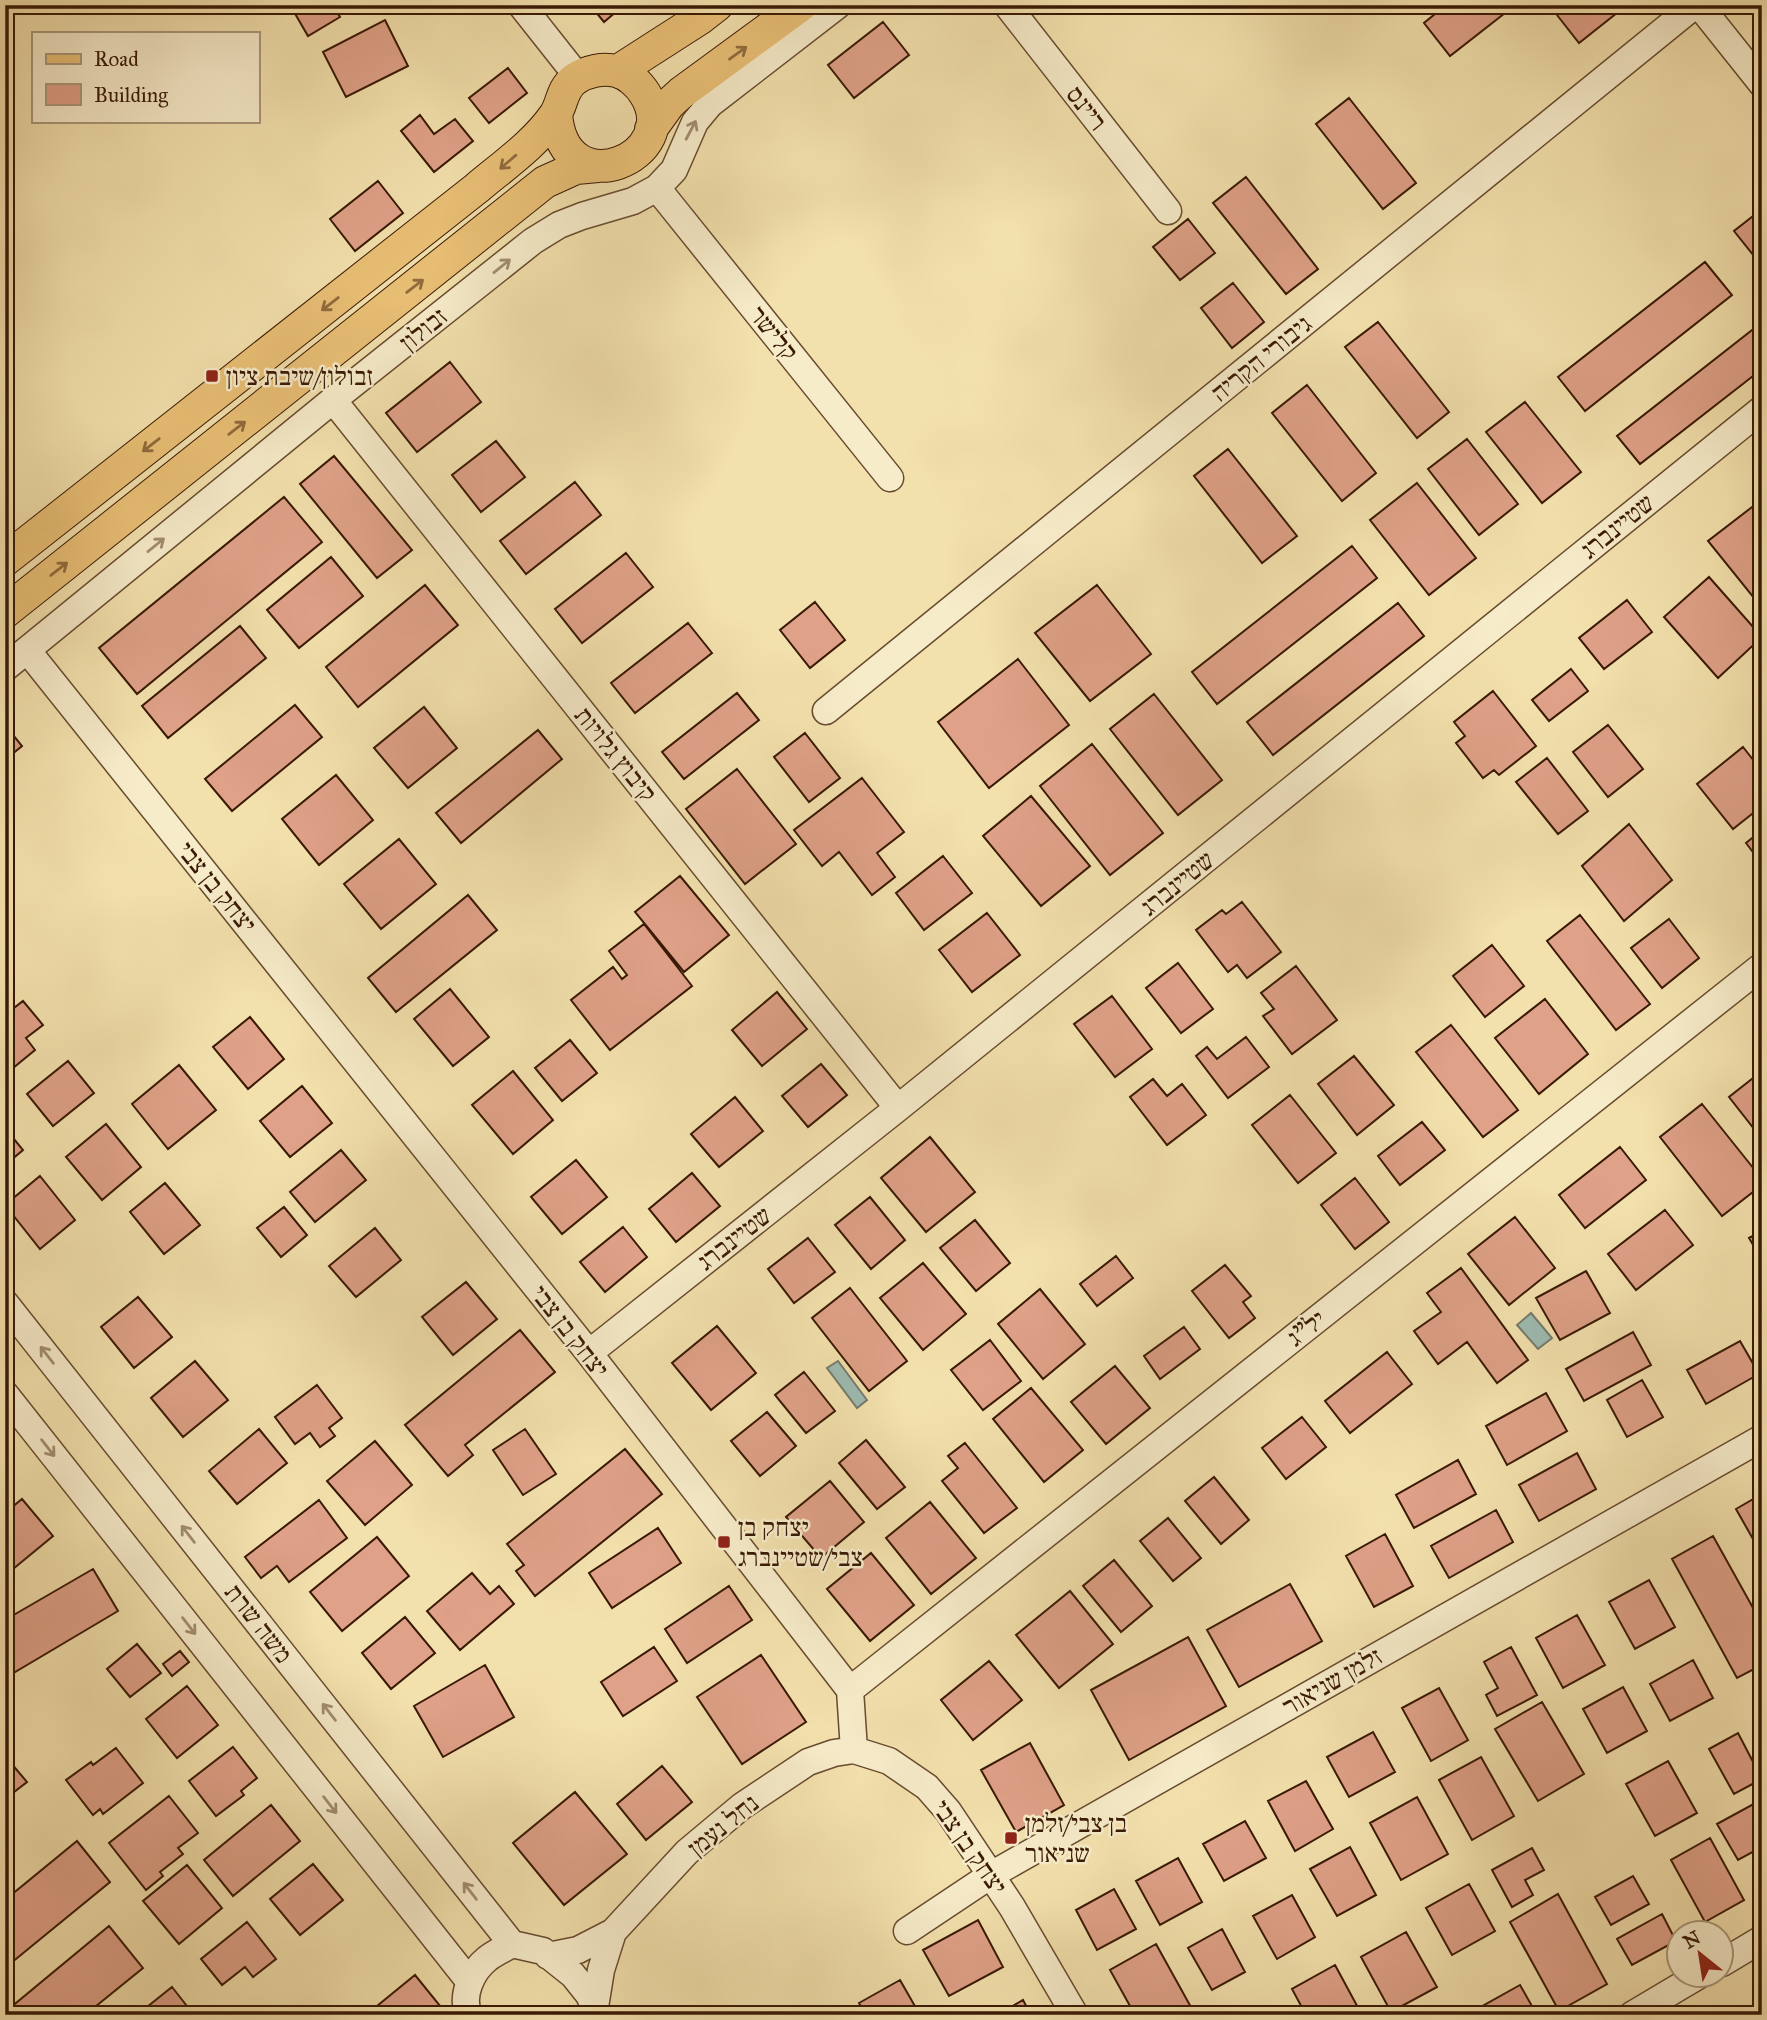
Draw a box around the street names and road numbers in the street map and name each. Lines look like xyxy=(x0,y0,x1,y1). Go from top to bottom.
street label: ריינס xyxy=(1060,79,1114,137)
street label: קלישר xyxy=(742,299,806,367)
street label: זבולון xyxy=(393,300,453,358)
street label: גיבורי הקריה xyxy=(1204,307,1318,409)
street label: שטיינברג xyxy=(1574,487,1660,565)
street label: קיבוץ גלויות xyxy=(568,700,664,808)
street label: יצחק בן צבי xyxy=(170,835,264,939)
street label: שטיינברג xyxy=(1134,844,1220,922)
street label: שטיינברג xyxy=(690,1199,778,1277)
street label: יצחק בן צבי xyxy=(524,1278,616,1384)
street label: יל"ג xyxy=(1280,1303,1332,1353)
street label: משה שרת xyxy=(218,1577,300,1669)
street label: זלמן שניאור xyxy=(1277,1640,1387,1722)
street label: נחל נעמן xyxy=(681,1787,765,1863)
street label: יצחק בן צבי xyxy=(926,1793,1014,1901)

